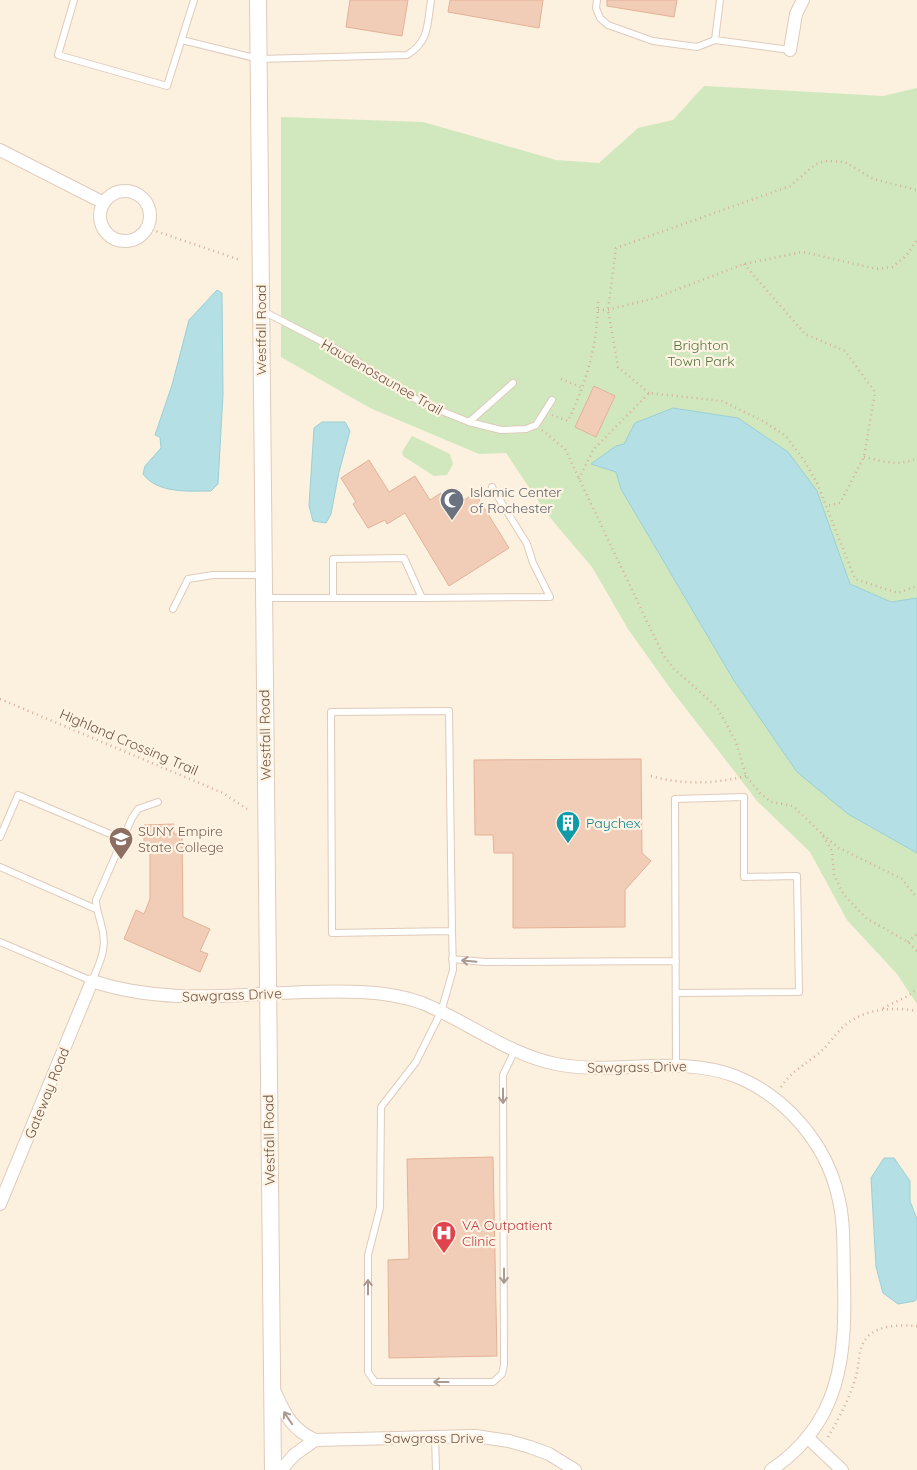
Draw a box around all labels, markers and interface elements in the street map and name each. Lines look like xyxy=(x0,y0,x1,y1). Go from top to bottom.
street label: Westfall Road xyxy=(252,285,270,375)
street label: Haudenosaunee Trail xyxy=(318,335,446,419)
park label: Brighton Town Park xyxy=(667,336,735,370)
place label: Islamic Center of Rochester xyxy=(470,483,562,517)
mosque icon: Islamic Center of Rochester xyxy=(439,487,465,521)
street label: Westfall Road xyxy=(255,689,275,781)
street label: Highland Crossing Trail xyxy=(57,705,201,779)
building icon: Paychex xyxy=(555,810,581,844)
place label: Paychex xyxy=(586,814,641,832)
place label: SUNY Empire State College xyxy=(138,822,224,856)
school or university icon: SUNY Empire State College xyxy=(108,826,134,860)
one-way arrow xyxy=(461,956,477,965)
street label: Sawgrass Drive xyxy=(182,984,282,1006)
street label: Gateway Road xyxy=(21,1045,73,1141)
street label: Sawgrass Drive xyxy=(587,1057,687,1077)
one-way arrow xyxy=(498,1088,508,1104)
street label: Westfall Road xyxy=(259,1094,279,1186)
place label: VA Outpatient Clinic xyxy=(462,1216,553,1250)
hospital icon: VA Outpatient Clinic xyxy=(431,1220,457,1254)
one-way arrow xyxy=(499,1268,509,1284)
one-way arrow xyxy=(363,1280,373,1296)
one-way arrow xyxy=(433,1377,450,1387)
one-way arrow xyxy=(283,1411,293,1425)
street label: Sawgrass Drive xyxy=(384,1429,484,1447)

